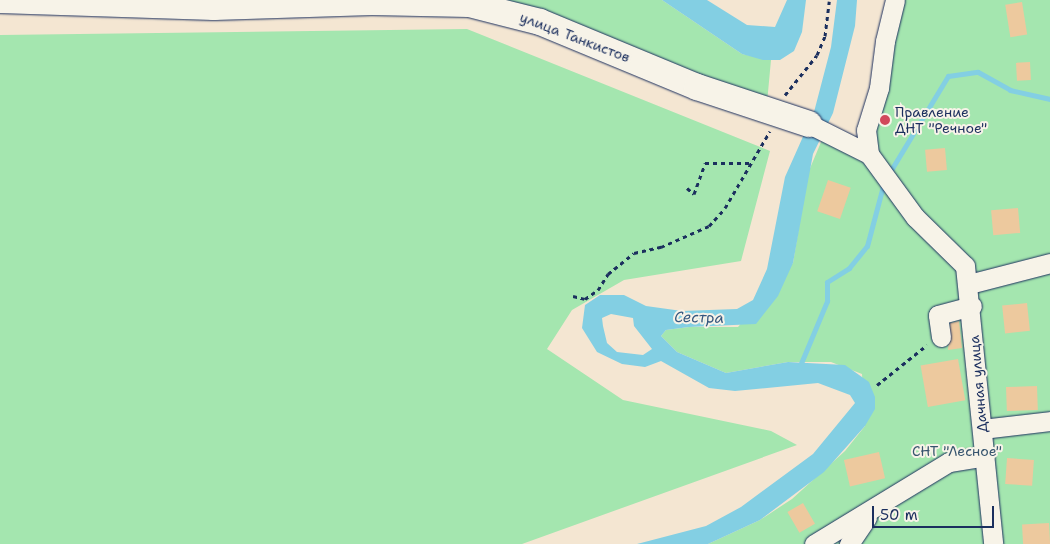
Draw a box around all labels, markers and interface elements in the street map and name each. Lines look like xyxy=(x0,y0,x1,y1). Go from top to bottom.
street label: улица Танкистов xyxy=(518,8,632,66)
place label: Правление ДНТ "Речное" xyxy=(895,104,987,136)
marker: Правление ДНТ "Речное" xyxy=(879,114,891,126)
water label: Сестра xyxy=(674,309,724,327)
street label: Дачная улица xyxy=(965,335,991,433)
park label: СНТ "Лесное" xyxy=(912,443,1002,459)
scale bar xyxy=(875,496,998,528)
text: 50 m xyxy=(880,505,918,525)

